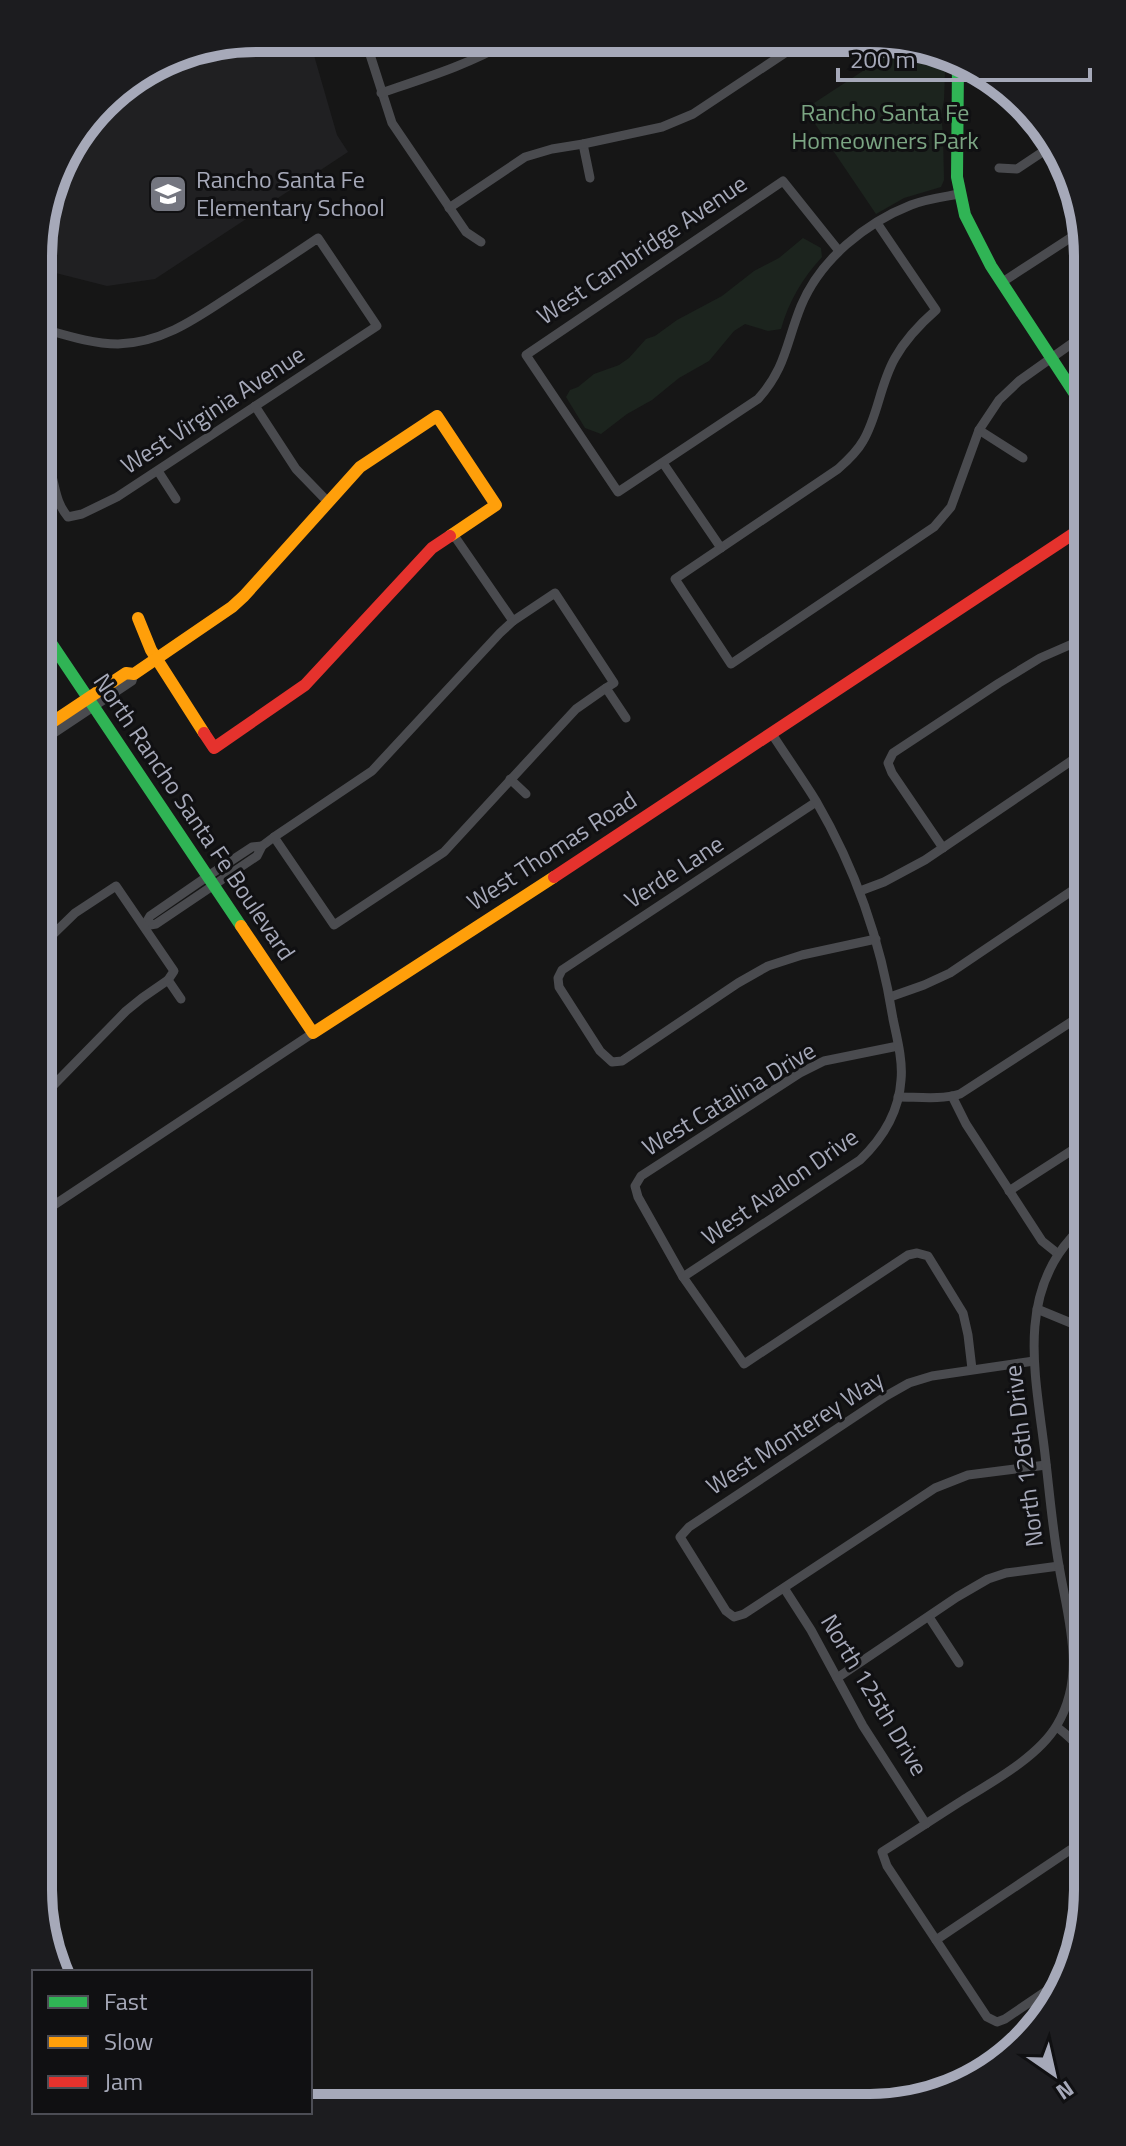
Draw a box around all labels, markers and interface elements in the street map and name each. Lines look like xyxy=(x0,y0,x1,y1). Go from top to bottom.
scale bar xyxy=(838,32,1090,82)
text: 200 m xyxy=(850,41,916,77)
park label: Rancho Santa Fe Homeowners Park xyxy=(791,94,979,158)
place label: Rancho Santa Fe Elementary School xyxy=(196,161,385,225)
street label: West Cambridge Avenue xyxy=(529,165,754,333)
school or university icon: Rancho Santa Fe Elementary School xyxy=(147,173,189,215)
street label: West Virginia Avenue xyxy=(113,336,312,482)
street label: North Rancho Santa Fe Boulevard xyxy=(85,666,305,967)
street label: West Thomas Road xyxy=(459,782,644,919)
street label: Verde Lane xyxy=(617,826,730,917)
street label: West Catalina Drive xyxy=(635,1032,822,1164)
street label: West Avalon Drive xyxy=(694,1119,865,1254)
street label: West Monterey Way xyxy=(699,1361,891,1503)
street label: North 126th Drive xyxy=(994,1363,1052,1549)
street label: North 125th Drive xyxy=(812,1607,937,1782)
legend xyxy=(32,1970,312,2114)
text: Fast xyxy=(104,1983,148,2019)
text: Slow xyxy=(104,2023,153,2059)
north arrow xyxy=(1014,2034,1094,2114)
text: Jam xyxy=(104,2063,143,2099)
text: N xyxy=(1049,2072,1081,2109)

